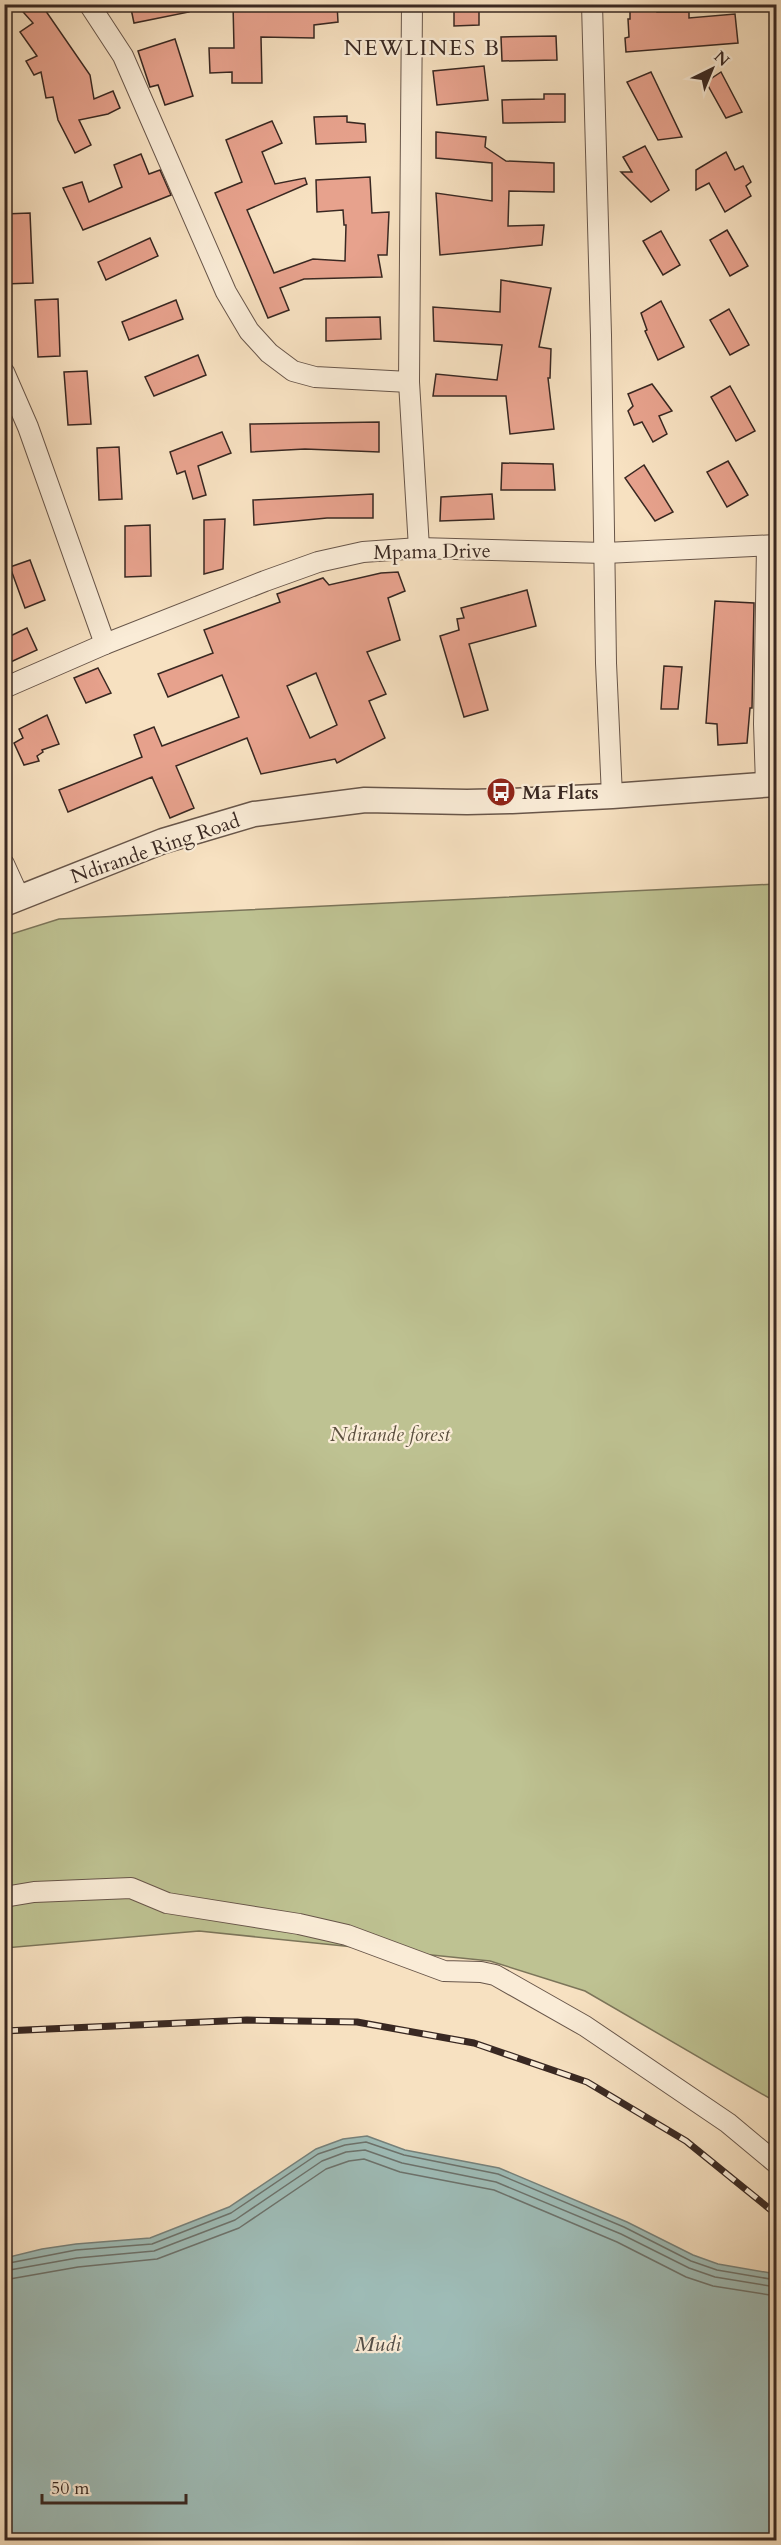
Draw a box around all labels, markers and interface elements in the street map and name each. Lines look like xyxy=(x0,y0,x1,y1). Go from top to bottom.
district label: NEWLINES B xyxy=(344,33,500,63)
north arrow xyxy=(682,39,742,99)
text: N xyxy=(709,46,734,72)
street label: Mpama Drive xyxy=(373,537,491,566)
bus stop icon: Ma Flats xyxy=(485,776,517,808)
place label: Ma Flats xyxy=(522,779,599,806)
street label: Ndirande Ring Road xyxy=(67,807,244,890)
park label: Ndirande forest xyxy=(330,1421,451,1448)
water label: Mudi xyxy=(355,2330,401,2359)
scale bar xyxy=(42,2467,186,2505)
text: 50 m xyxy=(51,2476,90,2501)

